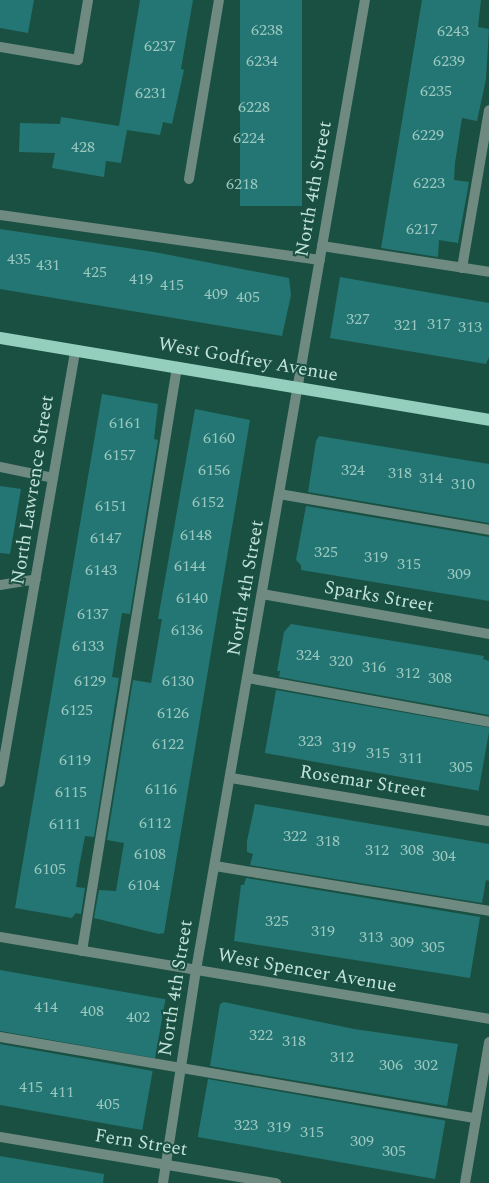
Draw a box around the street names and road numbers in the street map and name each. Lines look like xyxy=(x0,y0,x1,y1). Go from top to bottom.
street label: North 4th Street xyxy=(291,119,337,259)
street label: West Godfrey Avenue xyxy=(156,333,340,387)
street label: North Lawrence Street xyxy=(7,393,59,587)
street label: North 4th Street xyxy=(223,518,269,658)
street label: Sparks Street xyxy=(322,576,436,618)
street label: Rosemar Street xyxy=(298,761,428,803)
street label: North 4th Street xyxy=(154,918,198,1058)
street label: West Spencer Avenue xyxy=(216,944,398,998)
street label: Fern Street xyxy=(93,1124,189,1162)

